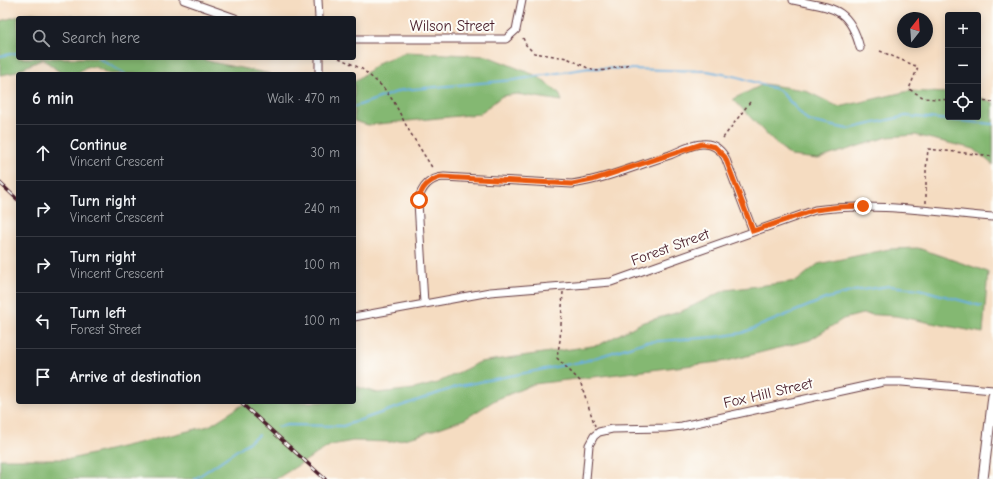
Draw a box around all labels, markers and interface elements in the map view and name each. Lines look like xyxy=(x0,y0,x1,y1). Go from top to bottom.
north arrow xyxy=(897,12,933,48)
map controls xyxy=(945,12,981,120)
button: + xyxy=(945,12,981,48)
search box xyxy=(16,16,356,60)
street label: Wilson Street xyxy=(410,17,495,35)
icon: search xyxy=(30,27,52,49)
text: Search here xyxy=(62,29,140,47)
button: − xyxy=(945,48,981,84)
button: locate xyxy=(945,84,981,120)
text: 6 min xyxy=(32,89,74,108)
text: Walk · 470 m xyxy=(267,91,340,106)
text: Continue xyxy=(70,136,127,154)
icon: ahead xyxy=(32,142,54,164)
text: 30 m xyxy=(310,145,340,160)
text: Vincent Crescent xyxy=(70,154,164,169)
route start xyxy=(410,191,428,209)
text: Turn right xyxy=(70,192,136,210)
route end xyxy=(854,197,872,215)
icon: right xyxy=(32,198,54,220)
text: 240 m xyxy=(304,201,340,216)
text: Vincent Crescent xyxy=(70,210,164,225)
street label: Forest Street xyxy=(628,224,712,269)
text: Turn right xyxy=(70,248,136,266)
icon: right xyxy=(32,254,54,276)
text: 100 m xyxy=(304,257,340,272)
text: Vincent Crescent xyxy=(70,266,164,281)
text: Turn left xyxy=(70,304,126,322)
icon: left xyxy=(32,310,54,332)
text: 100 m xyxy=(304,313,340,328)
text: Forest Street xyxy=(70,322,141,337)
icon: arrive xyxy=(32,366,54,388)
text: Arrive at destination xyxy=(70,368,201,386)
street label: Fox Hill Street xyxy=(722,374,815,412)

